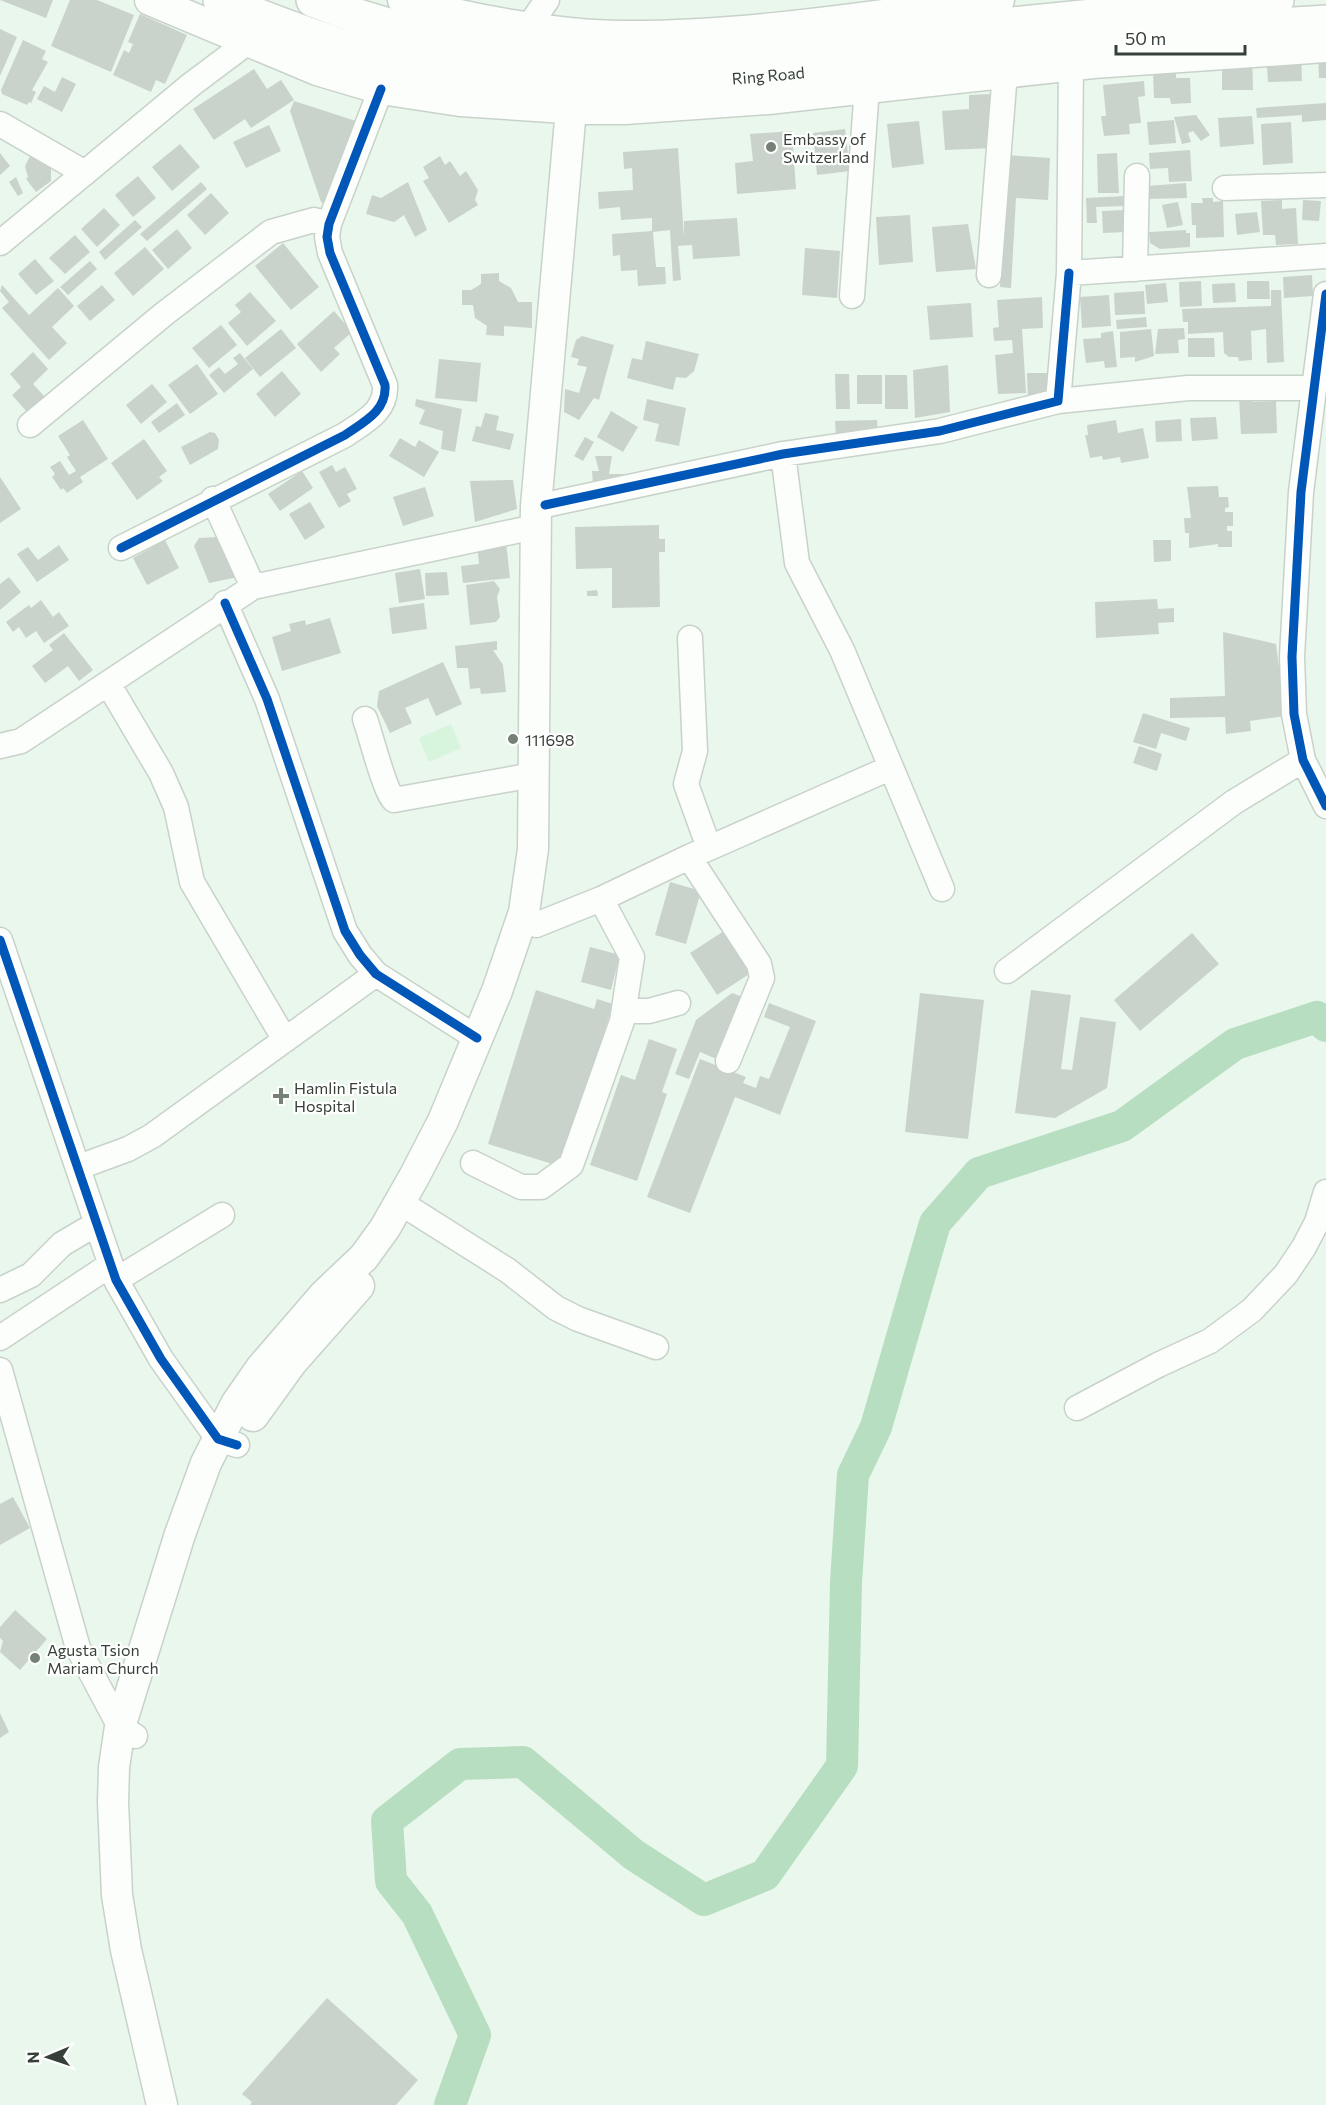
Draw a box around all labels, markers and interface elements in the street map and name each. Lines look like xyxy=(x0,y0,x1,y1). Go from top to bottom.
scale bar xyxy=(1116,18,1245,56)
text: 50 m xyxy=(1125,27,1166,49)
street label: Ring Road xyxy=(731,62,806,87)
place label: Embassy of Switzerland xyxy=(783,129,869,166)
marker: Embassy of Switzerland xyxy=(764,140,778,154)
place label: 111698 xyxy=(525,730,574,749)
marker: 111698 xyxy=(506,732,520,746)
place label: Hamlin Fistula Hospital xyxy=(294,1078,397,1115)
marker: Hamlin Fistula Hospital xyxy=(272,1087,290,1105)
place label: Agusta Tsion Mariam Church xyxy=(47,1640,159,1677)
marker: Agusta Tsion Mariam Church xyxy=(28,1651,42,1665)
north arrow xyxy=(18,2027,78,2087)
text: N xyxy=(23,2051,42,2064)

